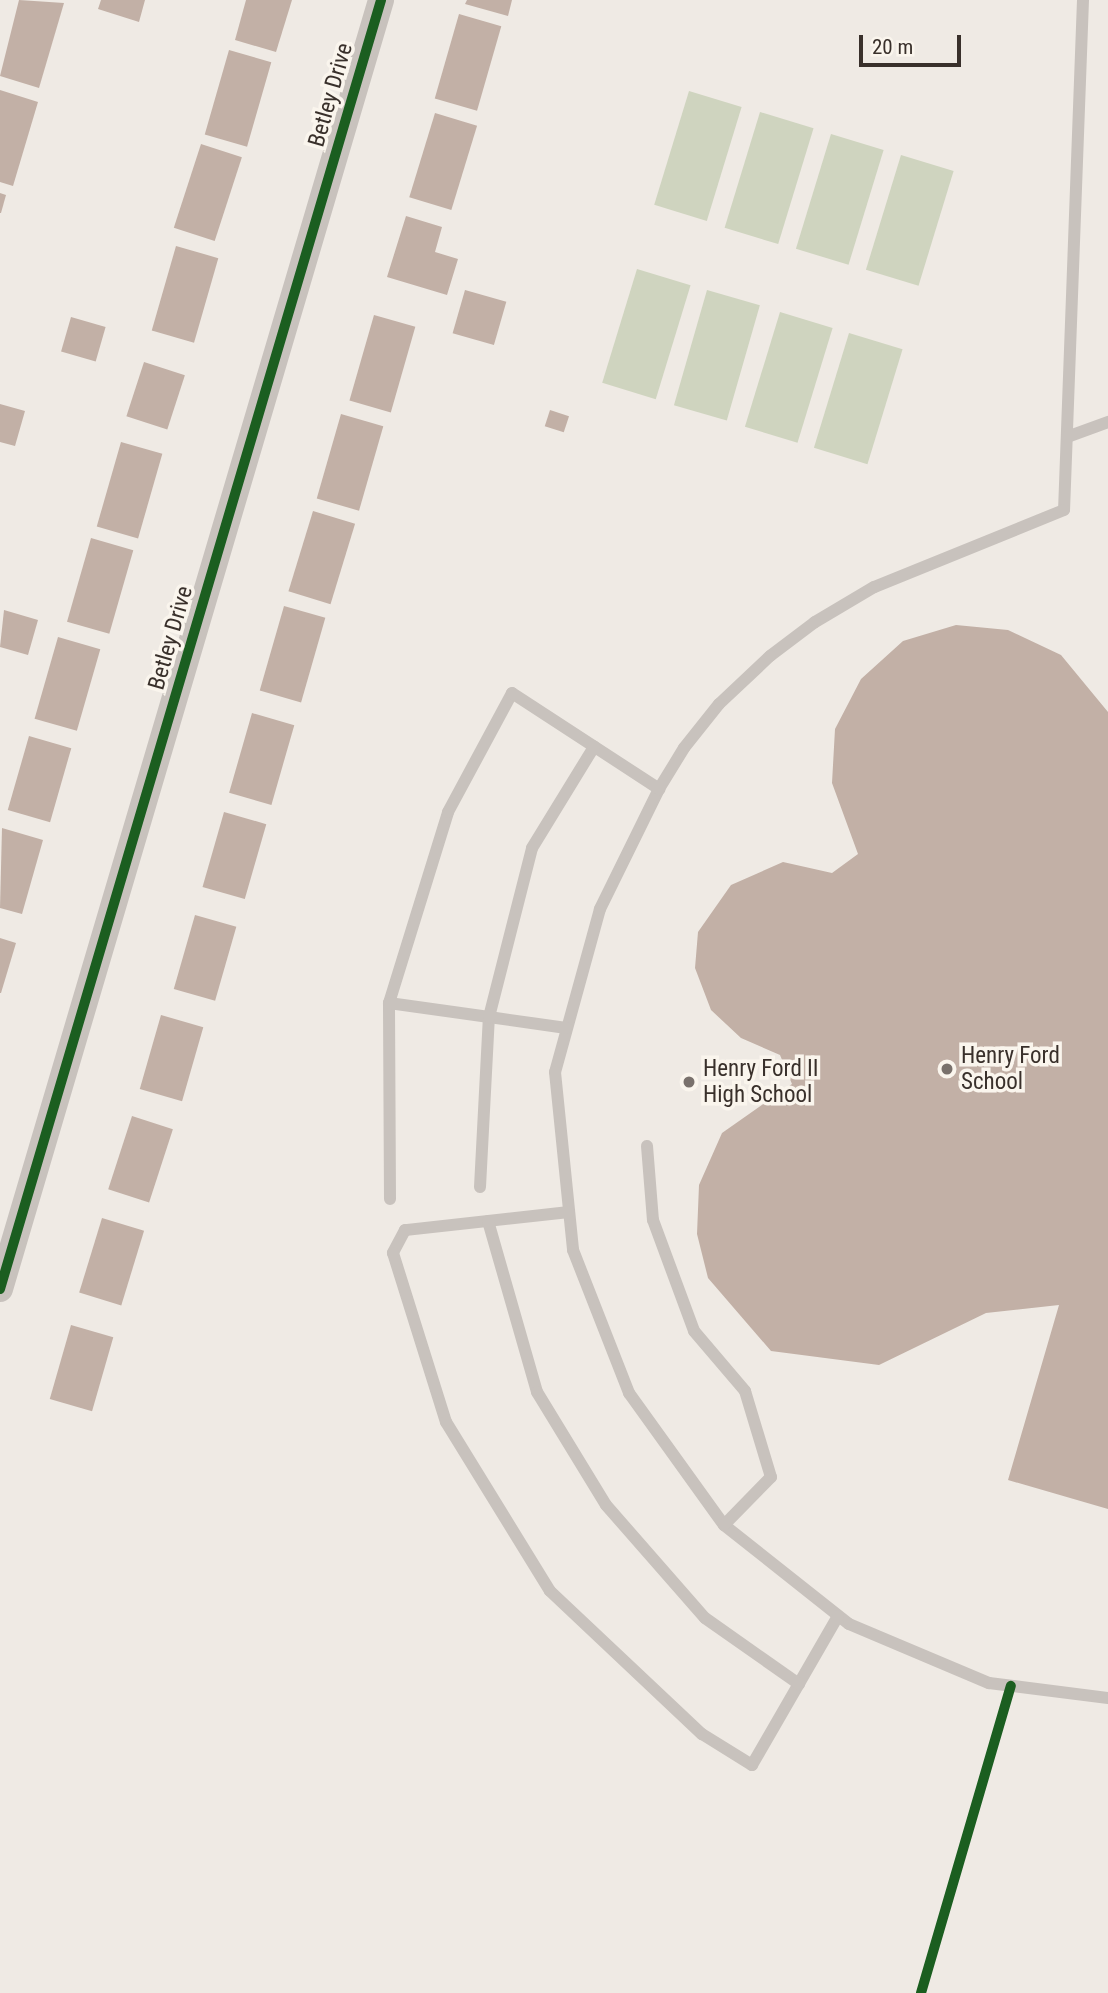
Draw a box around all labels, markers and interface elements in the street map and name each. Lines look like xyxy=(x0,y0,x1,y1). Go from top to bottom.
scale bar xyxy=(863,21,964,65)
text: 20 m xyxy=(872,35,913,59)
street label: Betley Drive xyxy=(303,40,359,150)
street label: Betley Drive xyxy=(143,583,199,693)
place label: Henry Ford School xyxy=(961,1042,1060,1096)
place label: Henry Ford II High School xyxy=(703,1055,819,1109)
marker: Henry Ford School xyxy=(939,1061,955,1077)
marker: Henry Ford II High School xyxy=(681,1074,697,1090)

